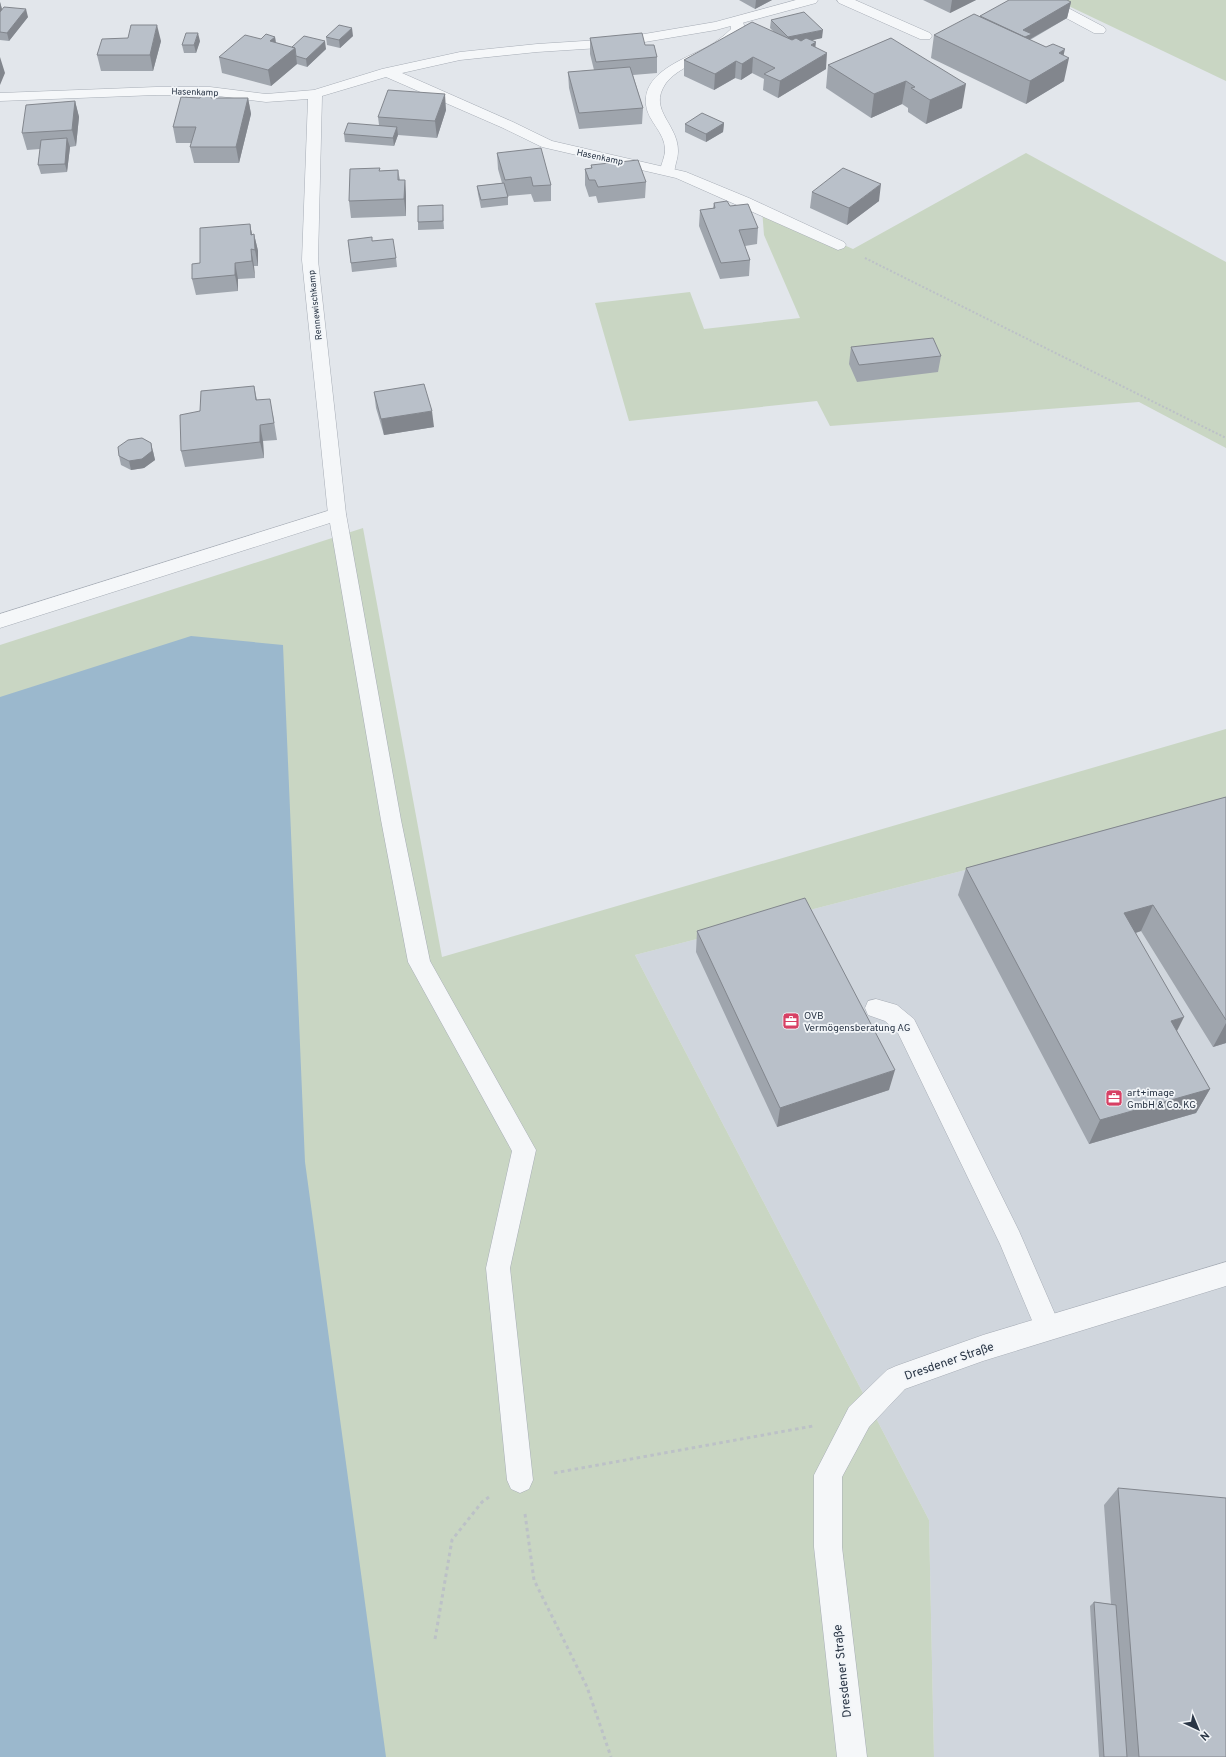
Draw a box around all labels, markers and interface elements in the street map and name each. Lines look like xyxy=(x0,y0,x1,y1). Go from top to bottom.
street label: Hasenkamp xyxy=(171,86,219,99)
street label: Hasenkamp xyxy=(576,147,624,168)
street label: Rennewischkamp xyxy=(306,269,325,341)
place label: OVB Vermögensberatung AG xyxy=(804,1010,911,1035)
office icon: OVB Vermögensberatung AG xyxy=(781,1011,801,1031)
place label: art+image GmbH & Co. KG xyxy=(1127,1087,1196,1112)
office icon: art+image GmbH & Co. KG xyxy=(1104,1088,1124,1108)
street label: Dresdener Straße xyxy=(902,1339,996,1385)
street label: Dresdener Straße xyxy=(830,1623,856,1718)
north arrow xyxy=(1178,1709,1218,1749)
text: N xyxy=(1197,1728,1212,1743)

